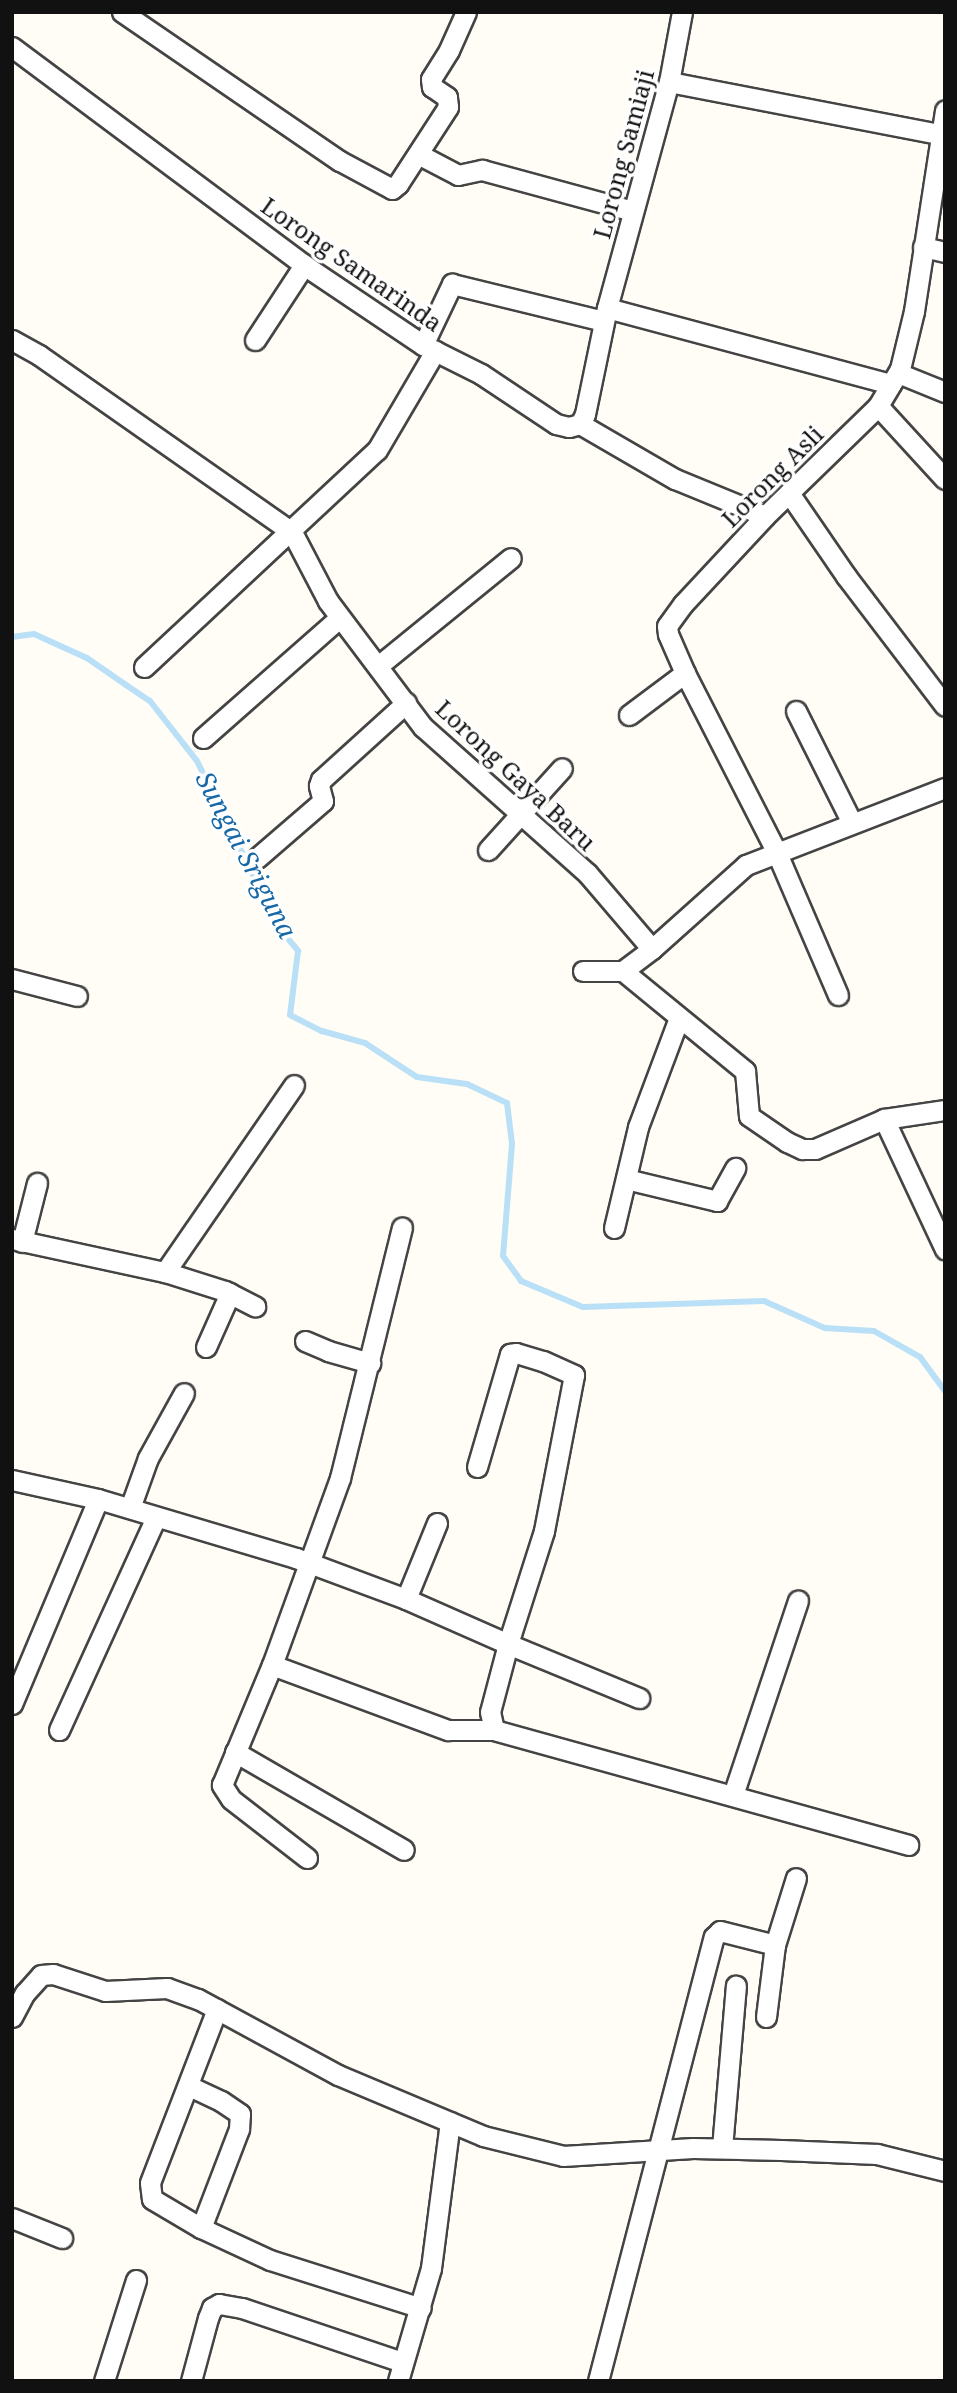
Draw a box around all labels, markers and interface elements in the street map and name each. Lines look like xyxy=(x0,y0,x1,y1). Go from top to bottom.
street label: Lorong Samiaji xyxy=(587,66,659,242)
street label: Lorong Samarinda xyxy=(256,191,448,337)
street label: Lorong Asli xyxy=(715,419,829,533)
street label: Lorong Gaya Baru xyxy=(430,694,602,856)
water label: Sungai Sriguna xyxy=(189,766,303,944)

